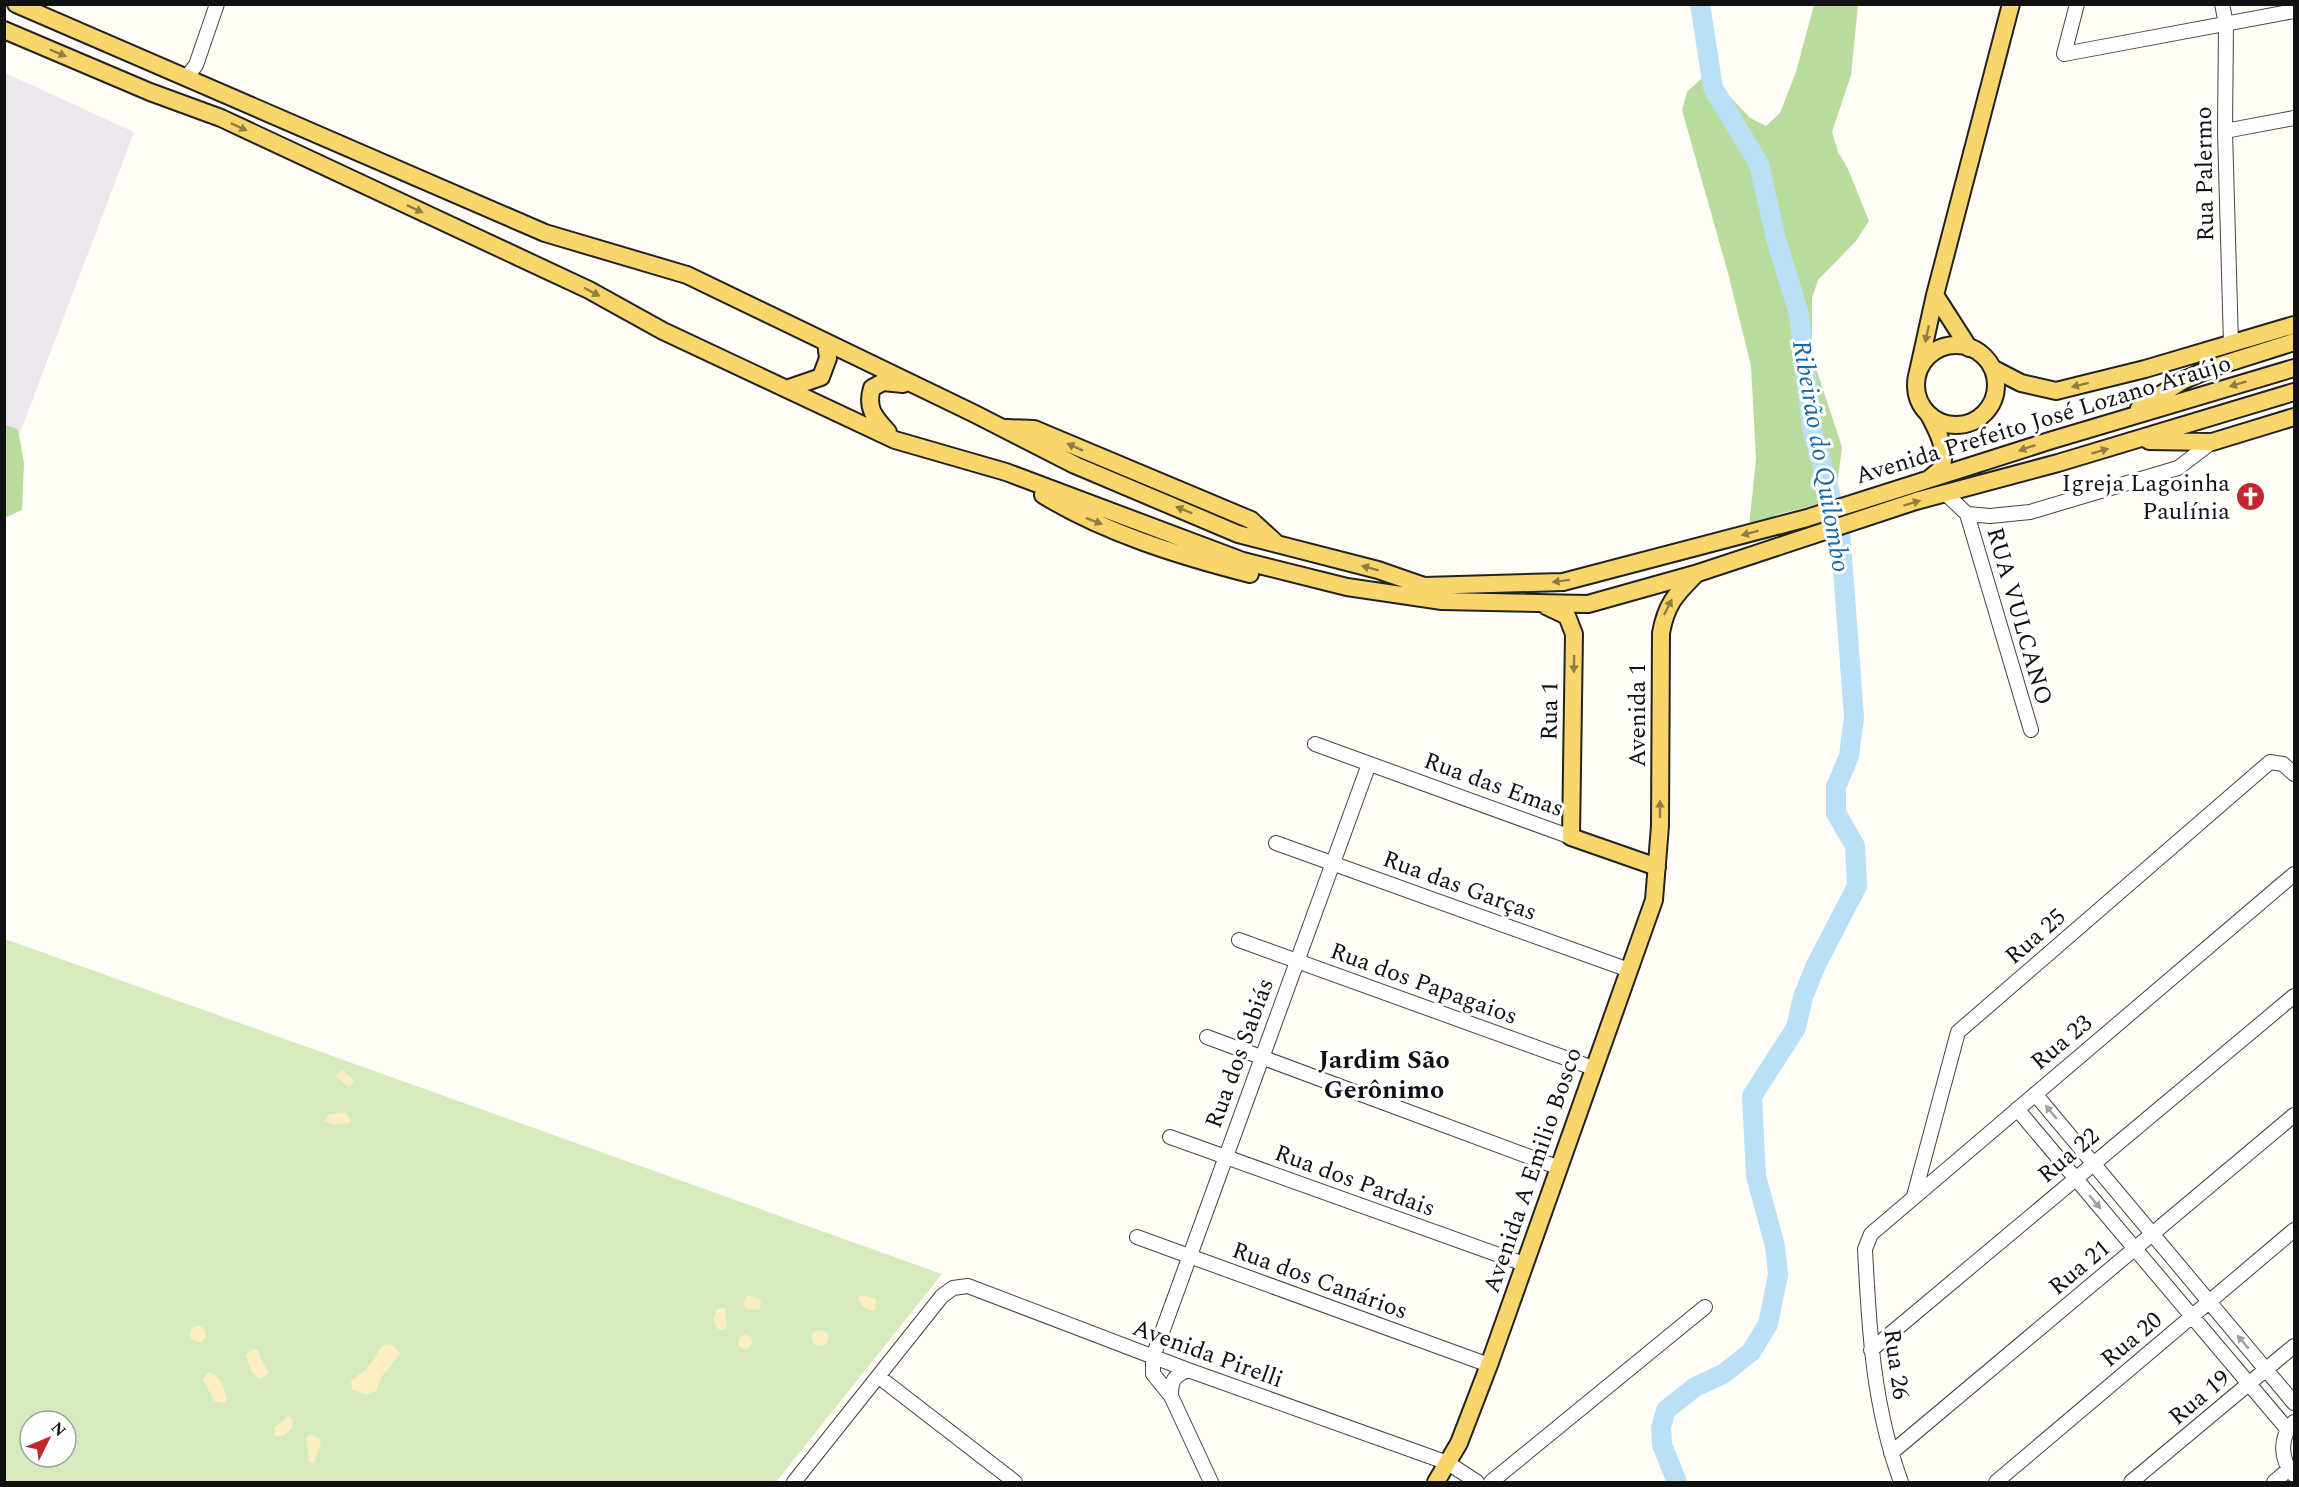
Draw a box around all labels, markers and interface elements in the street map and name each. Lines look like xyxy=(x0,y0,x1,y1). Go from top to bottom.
one-way arrow xyxy=(50,48,68,58)
street label: Rua Palermo xyxy=(2186,106,2224,242)
one-way arrow xyxy=(230,122,247,131)
one-way arrow xyxy=(407,205,424,214)
one-way arrow xyxy=(584,287,601,297)
one-way arrow xyxy=(1921,324,1931,343)
water label: Ribeirão do Quilombo xyxy=(1781,337,1861,576)
street label: Avenida Prefeito José Lozano Araújo xyxy=(1851,346,2236,494)
one-way arrow xyxy=(2229,380,2247,389)
one-way arrow xyxy=(2071,381,2089,391)
one-way arrow xyxy=(1067,443,1084,452)
one-way arrow xyxy=(2018,444,2036,454)
one-way arrow xyxy=(2091,446,2109,455)
place label: Igreja Lagoinha Paulínia xyxy=(2062,466,2230,530)
church icon: Igreja Lagoinha Paulínia xyxy=(2235,481,2267,513)
one-way arrow xyxy=(1903,498,1921,507)
one-way arrow xyxy=(1175,505,1193,514)
one-way arrow xyxy=(1085,516,1103,526)
street label: RUA VULCANO xyxy=(1976,523,2062,709)
one-way arrow xyxy=(1741,529,1759,538)
one-way arrow xyxy=(1360,562,1379,572)
one-way arrow xyxy=(1552,576,1571,586)
one-way arrow xyxy=(1664,599,1673,616)
one-way arrow xyxy=(1569,655,1579,674)
street label: Avenida 1 xyxy=(1620,663,1656,767)
street label: Rua 1 xyxy=(1531,681,1569,741)
street label: Rua das Emas xyxy=(1419,743,1569,827)
one-way arrow xyxy=(1656,800,1665,819)
street label: Rua das Garças xyxy=(1377,841,1542,931)
street label: Rua 25 xyxy=(1997,900,2074,974)
street label: Rua dos Papagaios xyxy=(1325,933,1522,1035)
street label: Rua dos Sabiás xyxy=(1196,973,1284,1134)
street label: Rua 23 xyxy=(2023,1006,2100,1079)
district label: Jardim São Gerônimo xyxy=(1318,1040,1450,1110)
street label: Avenida A Emilio Bosco xyxy=(1474,1043,1592,1298)
one-way arrow xyxy=(2044,1104,2057,1120)
street label: Rua 22 xyxy=(2030,1119,2107,1192)
street label: Rua dos Pardais xyxy=(1269,1135,1440,1227)
one-way arrow xyxy=(2089,1194,2102,1210)
street label: Rua 21 xyxy=(2041,1231,2118,1304)
street label: Rua dos Canários xyxy=(1227,1232,1413,1329)
street label: Rua 20 xyxy=(2093,1303,2170,1376)
street label: Avenida Pirelli xyxy=(1127,1310,1288,1398)
street label: Rua 26 xyxy=(1873,1326,1919,1402)
one-way arrow xyxy=(2237,1334,2250,1350)
street label: Rua 19 xyxy=(2161,1361,2238,1434)
north arrow xyxy=(18,1409,78,1469)
text: N xyxy=(45,1416,71,1442)

